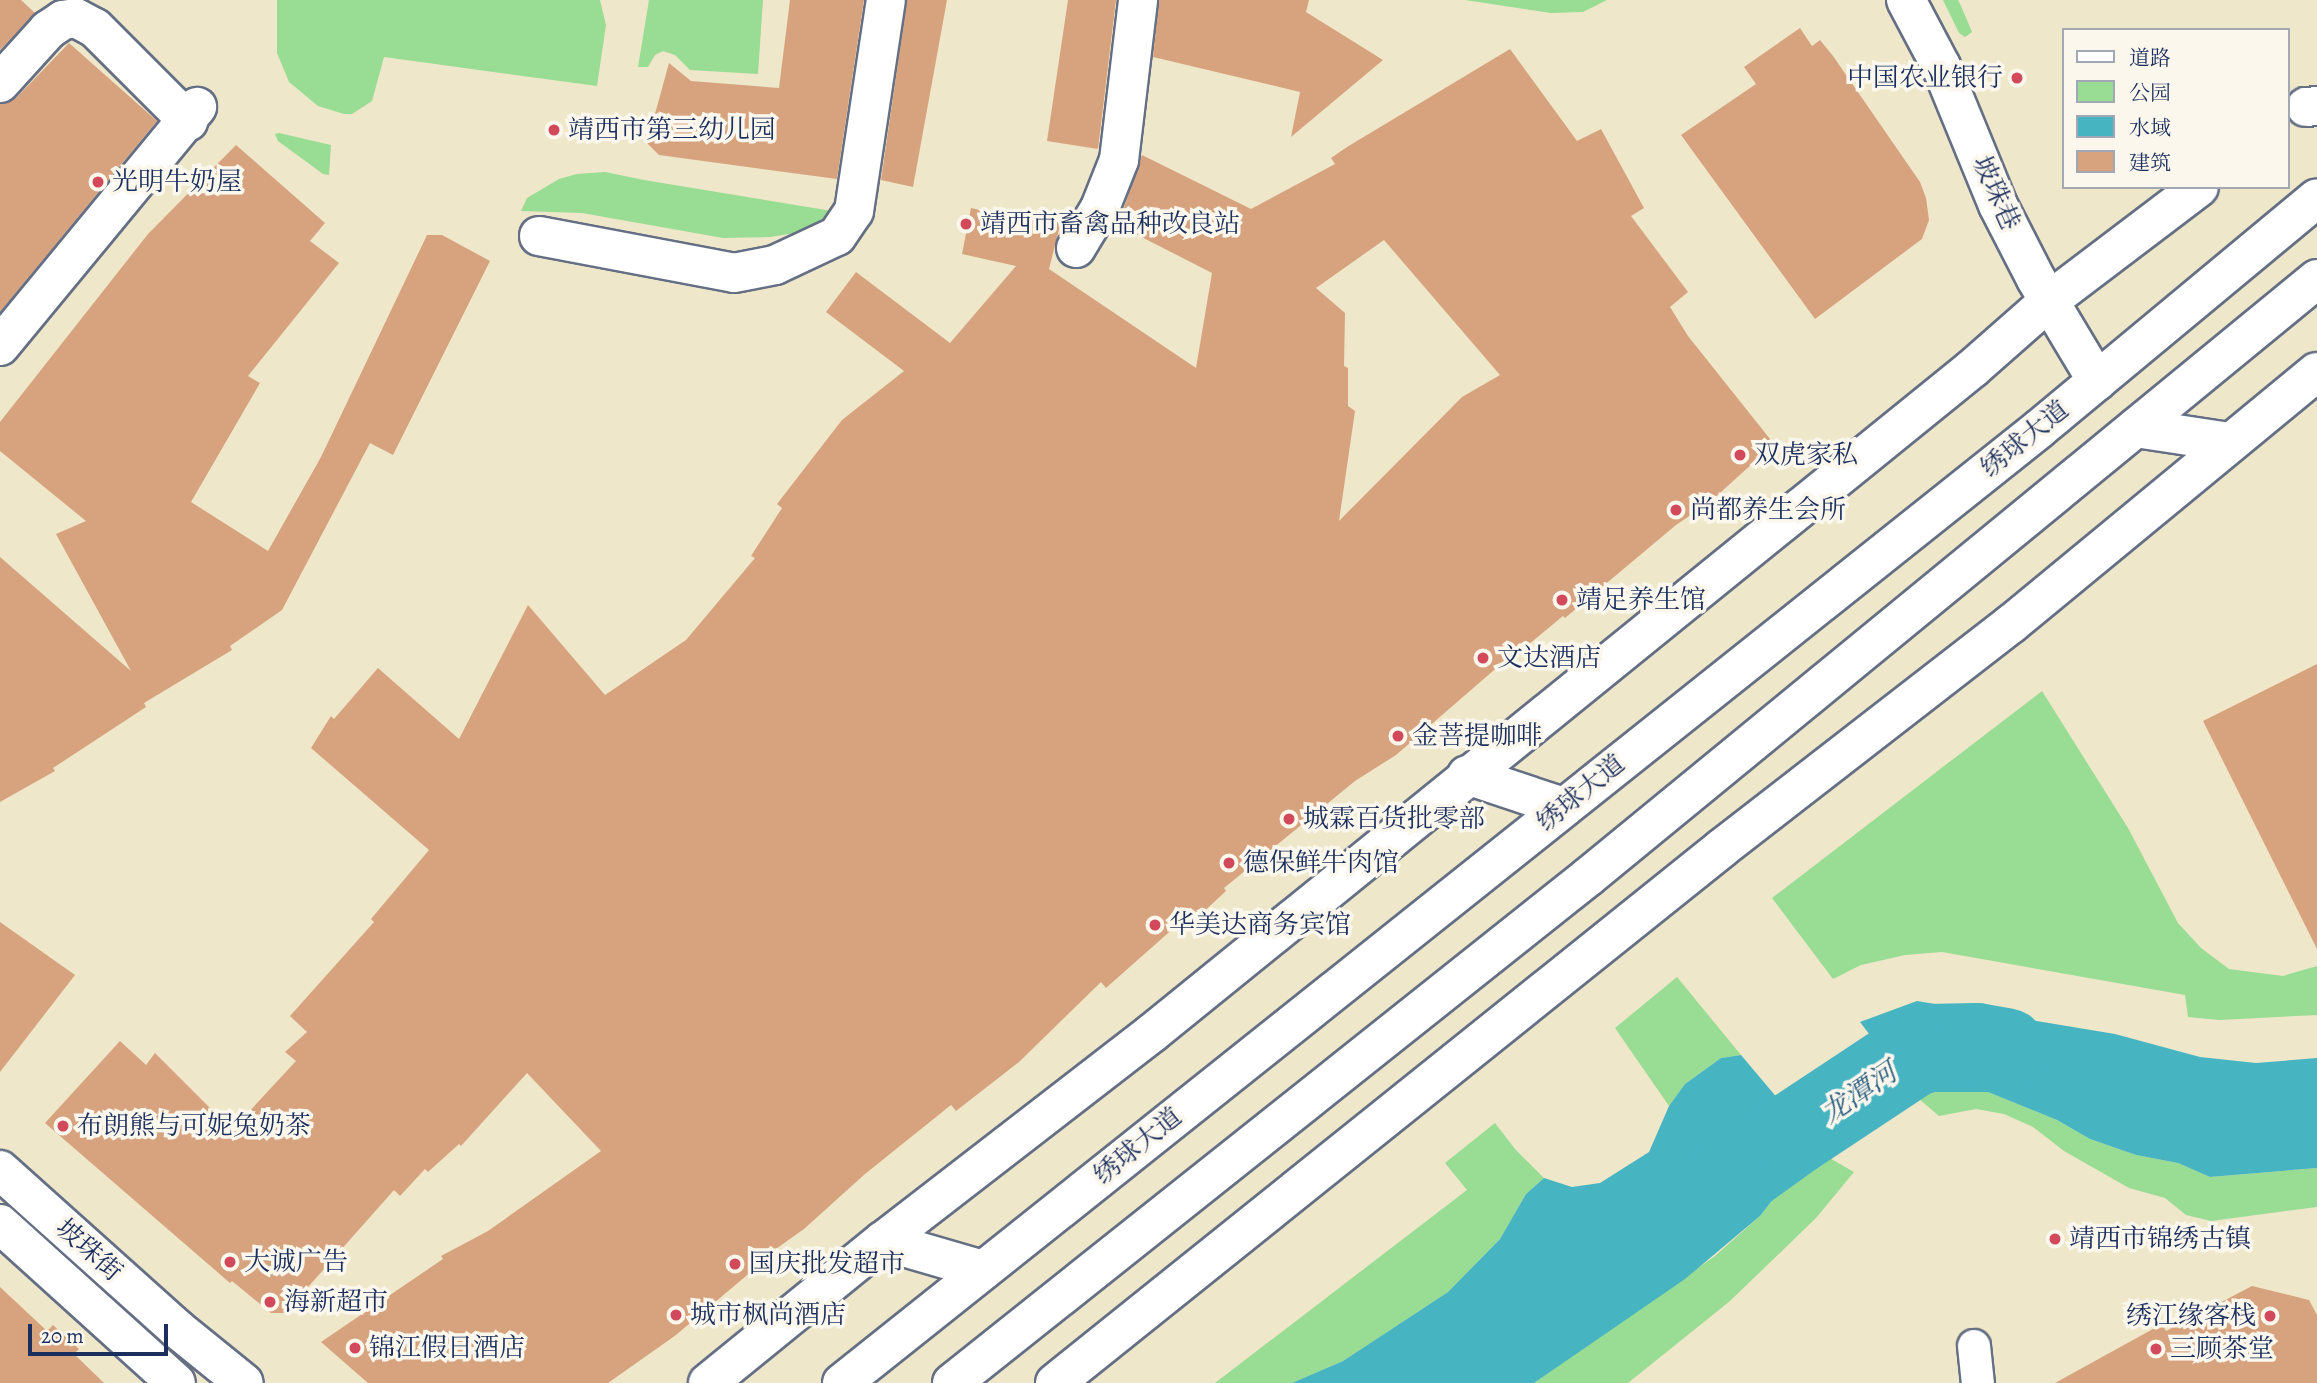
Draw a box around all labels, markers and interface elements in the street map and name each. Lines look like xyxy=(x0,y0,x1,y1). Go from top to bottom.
legend xyxy=(2062,28,2289,189)
text: 道路 xyxy=(2129,44,2171,72)
place label: 中国农业银行 xyxy=(1847,62,2003,94)
marker: 中国农业银行 xyxy=(2009,70,2025,86)
text: 公园 xyxy=(2129,79,2171,107)
place label: 靖西市第三幼儿园 xyxy=(568,114,776,146)
text: 水域 xyxy=(2129,114,2171,142)
marker: 靖西市第三幼儿园 xyxy=(546,122,562,138)
text: 建筑 xyxy=(2129,149,2171,177)
street label: 坡珠巷 xyxy=(1966,151,2026,235)
place label: 光明牛奶屋 xyxy=(112,166,242,198)
marker: 光明牛奶屋 xyxy=(90,174,106,190)
place label: 靖西市畜禽品种改良站 xyxy=(980,208,1240,240)
marker: 靖西市畜禽品种改良站 xyxy=(958,216,974,232)
street label: 绣球大道 xyxy=(1975,394,2075,484)
place label: 双虎家私 xyxy=(1754,439,1858,471)
marker: 双虎家私 xyxy=(1732,447,1748,463)
place label: 尚都养生会所 xyxy=(1690,494,1846,526)
marker: 尚都养生会所 xyxy=(1668,502,1684,518)
place label: 靖足养生馆 xyxy=(1576,584,1706,616)
marker: 靖足养生馆 xyxy=(1554,592,1570,608)
place label: 文达酒店 xyxy=(1497,642,1601,674)
marker: 文达酒店 xyxy=(1475,650,1491,666)
place label: 金菩提咖啡 xyxy=(1412,720,1542,752)
marker: 金菩提咖啡 xyxy=(1390,728,1406,744)
street label: 绣球大道 xyxy=(1531,748,1631,838)
place label: 城霖百货批零部 xyxy=(1303,803,1485,835)
marker: 城霖百货批零部 xyxy=(1281,811,1297,827)
place label: 德保鲜牛肉馆 xyxy=(1243,847,1399,879)
marker: 德保鲜牛肉馆 xyxy=(1221,855,1237,871)
place label: 华美达商务宾馆 xyxy=(1169,909,1351,941)
marker: 华美达商务宾馆 xyxy=(1147,917,1163,933)
water label: 龙潭河 xyxy=(1815,1056,1903,1130)
street label: 绣球大道 xyxy=(1088,1101,1188,1191)
place label: 布朗熊与可妮兔奶茶 xyxy=(77,1110,311,1142)
marker: 布朗熊与可妮兔奶茶 xyxy=(55,1118,71,1134)
street label: 坡珠街 xyxy=(50,1212,128,1288)
place label: 靖西市锦绣古镇 xyxy=(2069,1223,2251,1255)
marker: 靖西市锦绣古镇 xyxy=(2047,1231,2063,1247)
place label: 大诚广告 xyxy=(244,1246,348,1278)
place label: 国庆批发超市 xyxy=(749,1248,905,1280)
marker: 大诚广告 xyxy=(222,1254,238,1270)
marker: 国庆批发超市 xyxy=(727,1256,743,1272)
place label: 海新超市 xyxy=(284,1286,388,1318)
marker: 海新超市 xyxy=(262,1294,278,1310)
place label: 城市枫尚酒店 xyxy=(690,1299,846,1331)
place label: 绣江缘客栈 xyxy=(2126,1300,2256,1332)
marker: 城市枫尚酒店 xyxy=(668,1307,684,1323)
marker: 绣江缘客栈 xyxy=(2262,1308,2278,1324)
scale bar xyxy=(32,1310,172,1354)
text: 20 m xyxy=(41,1322,84,1350)
place label: 锦江假日酒店 xyxy=(369,1332,525,1364)
place label: 三顾茶堂 xyxy=(2170,1333,2274,1365)
marker: 锦江假日酒店 xyxy=(347,1340,363,1356)
marker: 三顾茶堂 xyxy=(2148,1341,2164,1357)

